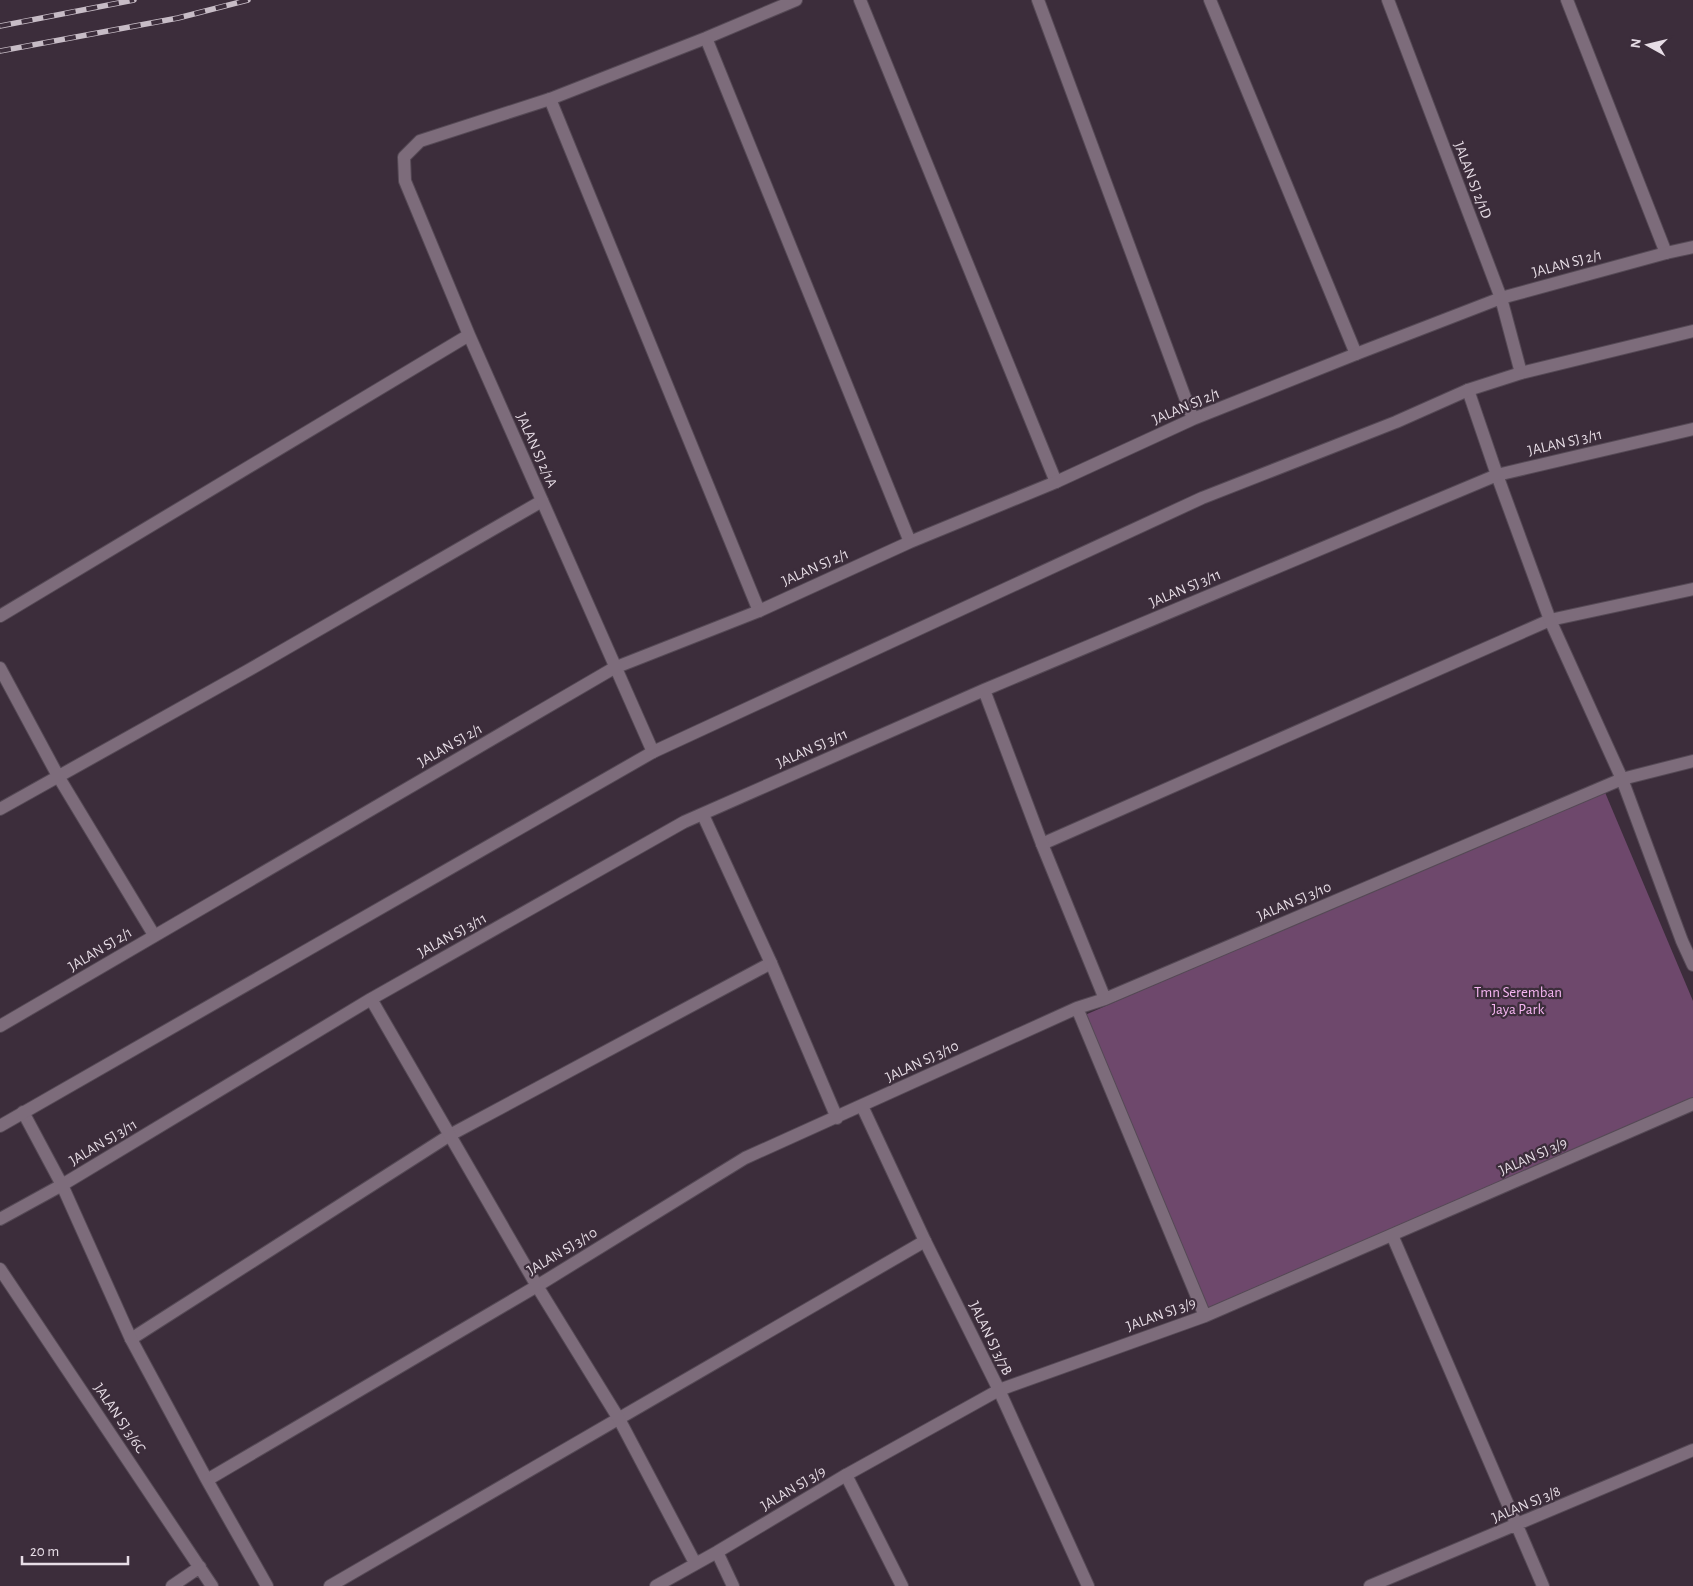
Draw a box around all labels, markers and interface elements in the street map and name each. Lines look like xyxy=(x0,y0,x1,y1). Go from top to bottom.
north arrow xyxy=(1623,20,1673,70)
text: N xyxy=(1629,38,1644,49)
street label: JALAN SJ 2/1D xyxy=(1451,140,1494,221)
street label: JALAN SJ 2/1 xyxy=(1531,247,1604,280)
street label: JALAN SJ 2/1 xyxy=(1150,386,1222,427)
street label: JALAN SJ 2/1A xyxy=(513,411,560,490)
street label: JALAN SJ 3/11 xyxy=(1526,427,1604,458)
street label: JALAN SJ 2/1 xyxy=(780,546,851,589)
street label: JALAN SJ 3/11 xyxy=(1147,567,1223,610)
street label: JALAN SJ 2/1 xyxy=(416,721,485,770)
street label: JALAN SJ 3/11 xyxy=(774,726,850,771)
street label: JALAN SJ 3/10 xyxy=(1255,879,1333,924)
street label: JALAN SJ 3/11 xyxy=(415,910,489,960)
street label: JALAN SJ 2/1 xyxy=(66,925,135,974)
park label: Tmn Seremban Jaya Park xyxy=(1474,985,1562,1017)
street label: JALAN SJ 3/10 xyxy=(883,1038,961,1085)
street label: JALAN SJ 3/11 xyxy=(67,1116,140,1168)
street label: JALAN SJ 3/9 xyxy=(1497,1135,1569,1178)
street label: JALAN SJ 3/10 xyxy=(525,1225,600,1278)
street label: JALAN SJ 3/9 xyxy=(1124,1295,1198,1334)
street label: JALAN SJ 3/7B xyxy=(966,1299,1015,1377)
street label: JALAN SJ 3/6C xyxy=(91,1381,148,1456)
street label: JALAN SJ 3/9 xyxy=(758,1463,828,1514)
street label: JALAN SJ 3/8 xyxy=(1490,1483,1563,1526)
scale bar xyxy=(22,1534,129,1566)
text: 20 m xyxy=(30,1544,59,1559)

